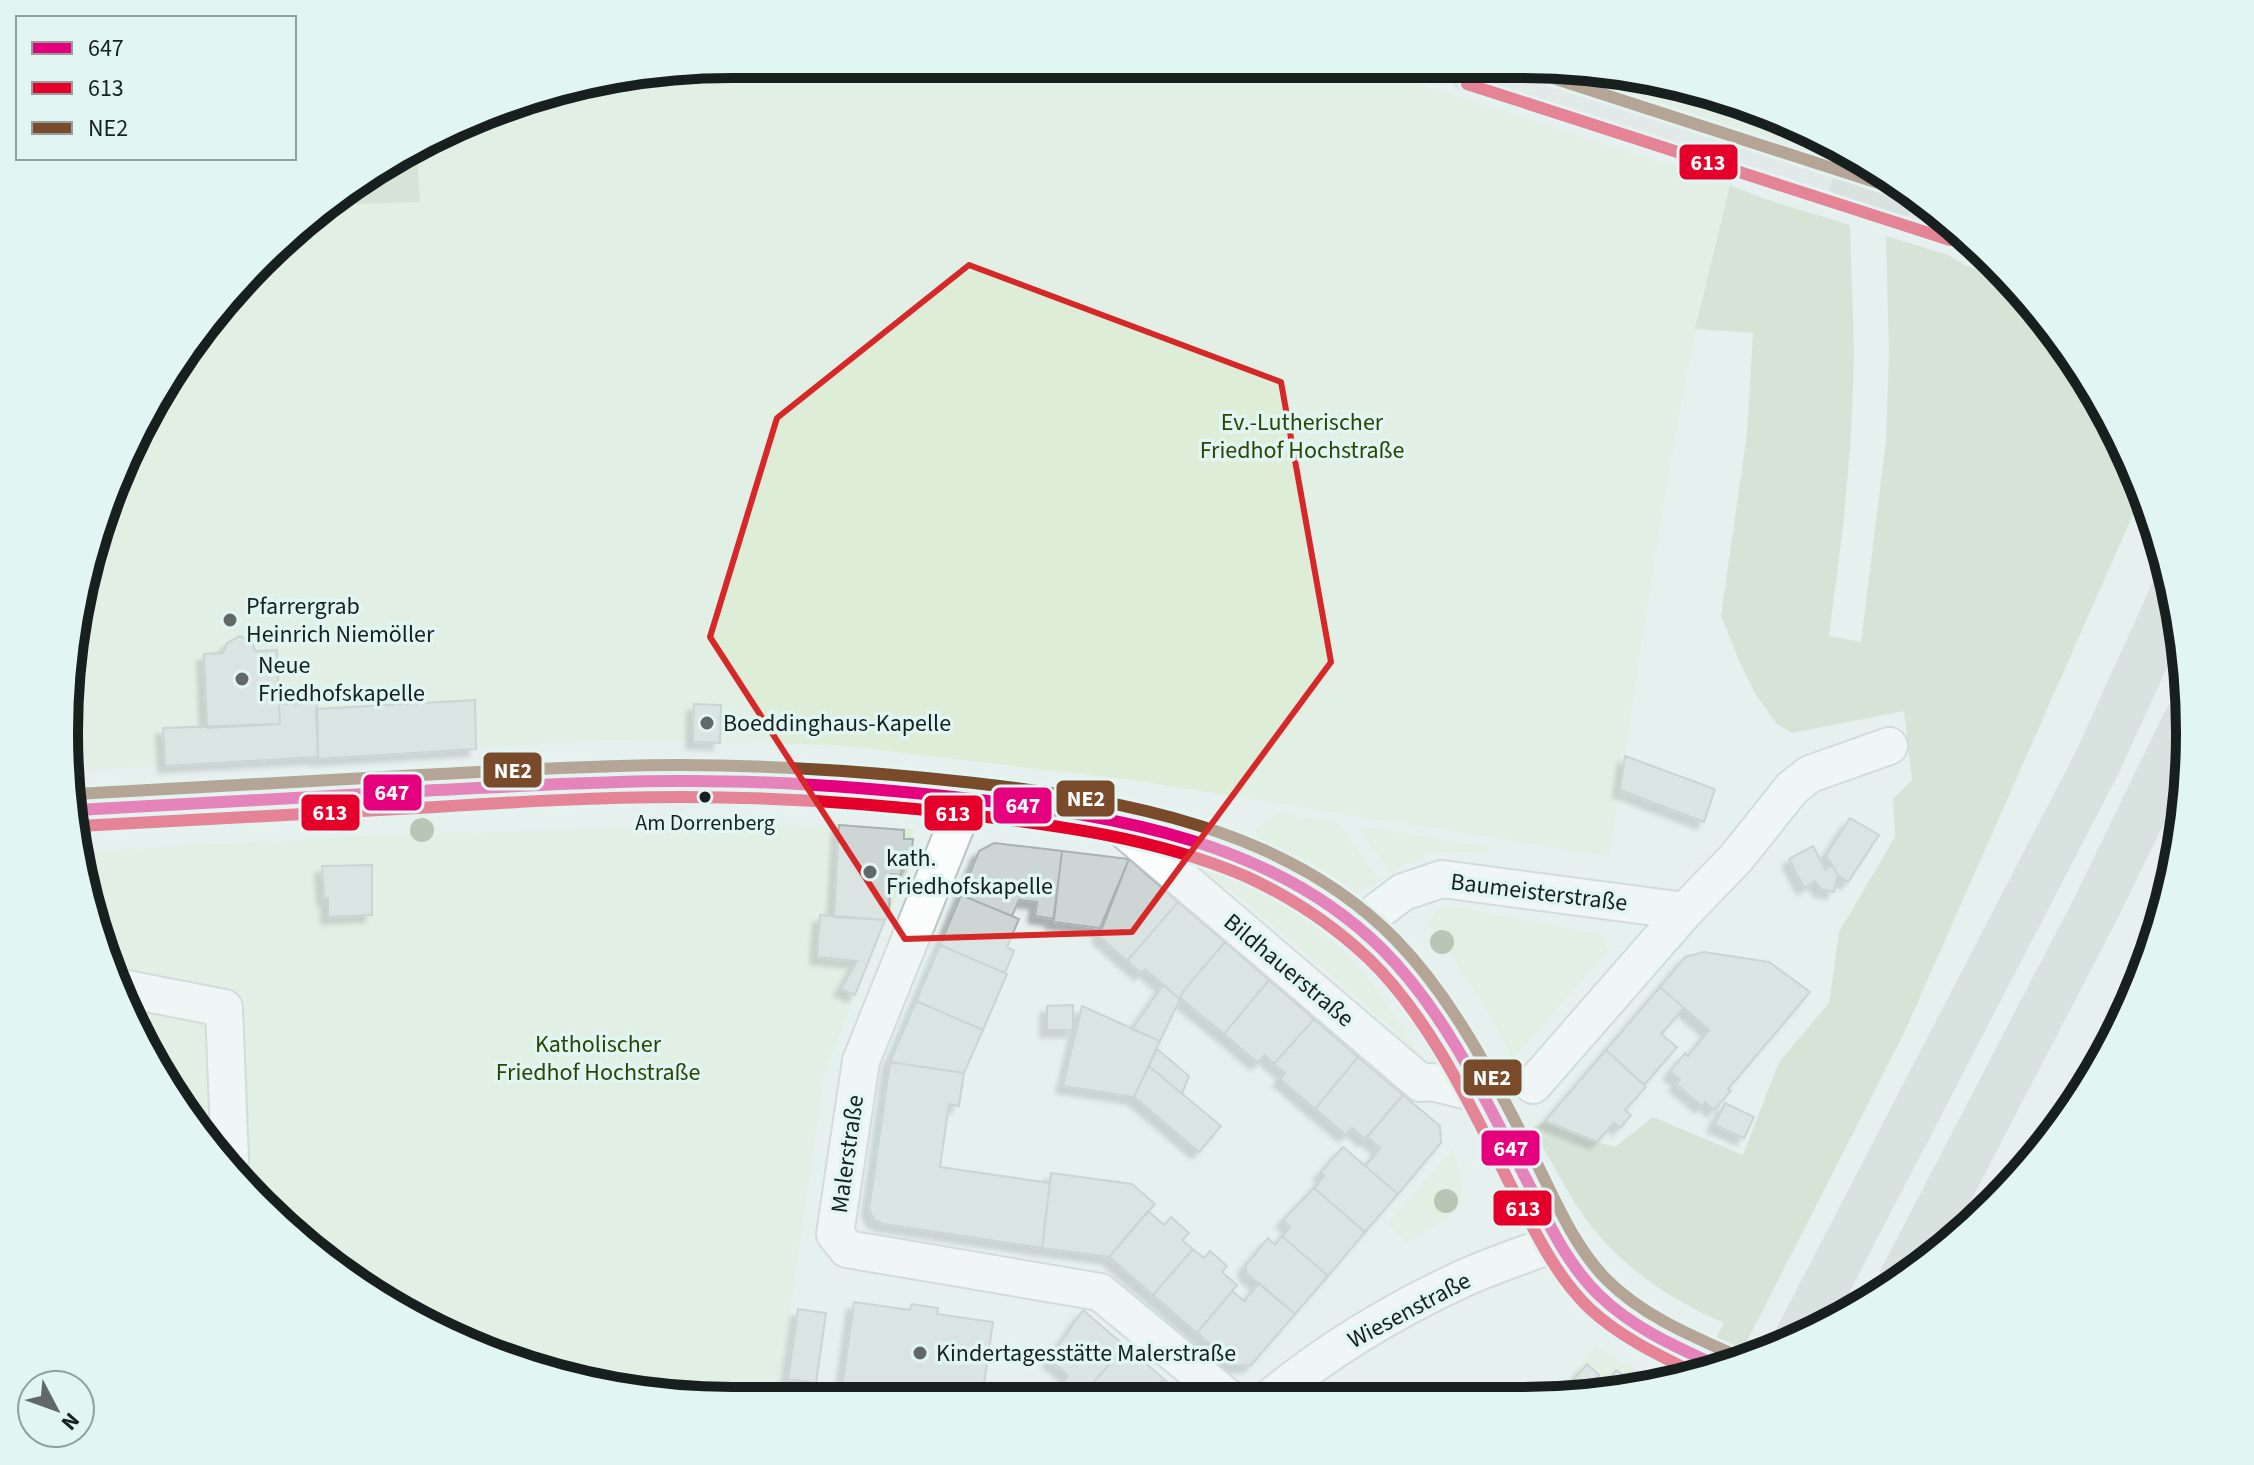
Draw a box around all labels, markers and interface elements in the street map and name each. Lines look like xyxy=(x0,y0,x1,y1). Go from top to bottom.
legend xyxy=(16,16,296,160)
text: 647 xyxy=(88,31,124,66)
text: 613 xyxy=(88,71,124,106)
text: NE2 xyxy=(88,111,128,146)
line badge: 613 xyxy=(1678,143,1739,181)
text: 613 xyxy=(1691,147,1725,179)
park label: Ev.-Lutherischer Friedhof Hochstraße xyxy=(1200,405,1404,468)
place label: Pfarrergrab Heinrich Niemöller xyxy=(246,589,435,652)
marker: Pfarrergrab Heinrich Niemöller xyxy=(221,611,239,629)
place label: Neue Friedhofskapelle xyxy=(258,648,425,711)
marker: Neue Friedhofskapelle xyxy=(233,670,251,688)
place label: Boeddinghaus-Kapelle xyxy=(723,706,951,741)
marker: Boeddinghaus-Kapelle xyxy=(698,714,716,732)
line badge: NE2 xyxy=(482,751,543,789)
text: NE2 xyxy=(494,755,532,787)
line badge: 647 xyxy=(362,773,423,812)
text: 647 xyxy=(375,777,409,809)
line badge: NE2 xyxy=(1055,779,1116,818)
text: NE2 xyxy=(1067,783,1105,815)
line badge: 647 xyxy=(992,786,1053,825)
marker: Am Dorrenberg xyxy=(697,789,713,805)
text: 647 xyxy=(1006,790,1040,822)
line badge: 613 xyxy=(300,793,361,832)
line badge: 613 xyxy=(923,794,984,832)
text: 613 xyxy=(313,797,347,829)
text: 613 xyxy=(936,798,970,830)
place label: Am Dorrenberg xyxy=(635,807,775,839)
place label: kath. Friedhofskapelle xyxy=(886,841,1053,904)
marker: kath. Friedhofskapelle xyxy=(861,863,879,881)
street label: Baumeisterstraße xyxy=(1449,864,1629,921)
street label: Bildhauerstraße xyxy=(1216,905,1362,1036)
park label: Katholischer Friedhof Hochstraße xyxy=(496,1027,700,1090)
line badge: NE2 xyxy=(1462,1058,1523,1097)
text: NE2 xyxy=(1473,1062,1511,1094)
street label: Malerstraße xyxy=(822,1093,873,1215)
line badge: 647 xyxy=(1480,1129,1541,1167)
text: 647 xyxy=(1494,1133,1528,1165)
line badge: 613 xyxy=(1492,1189,1553,1227)
text: 613 xyxy=(1506,1193,1540,1225)
street label: Wiesenstraße xyxy=(1341,1263,1477,1358)
place label: Kindertagesstätte Malerstraße xyxy=(936,1336,1236,1371)
marker: Kindertagesstätte Malerstraße xyxy=(911,1344,929,1362)
north arrow xyxy=(16,1369,96,1449)
text: N xyxy=(53,1405,87,1437)

